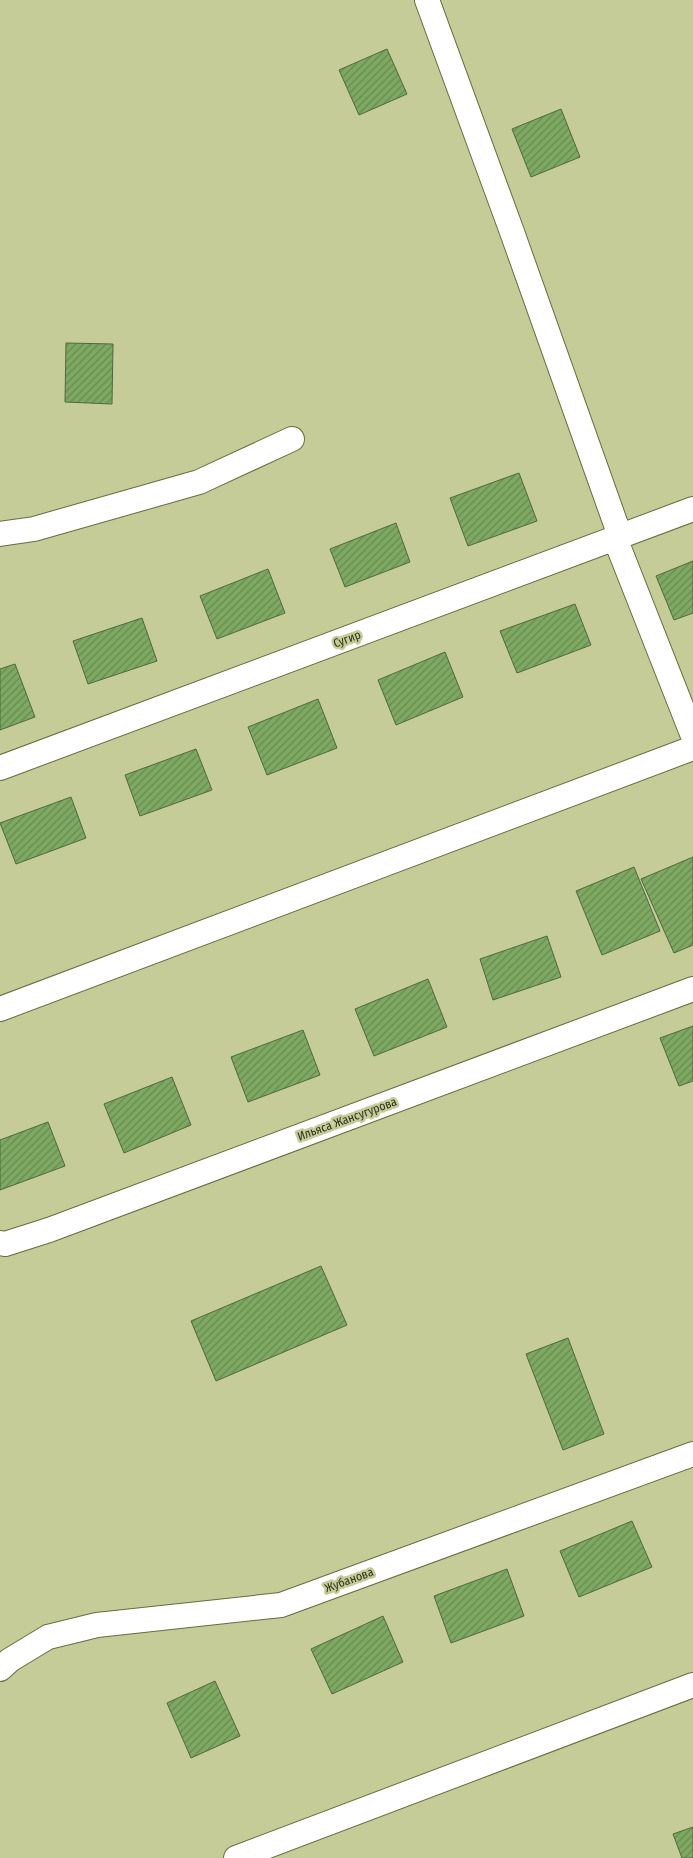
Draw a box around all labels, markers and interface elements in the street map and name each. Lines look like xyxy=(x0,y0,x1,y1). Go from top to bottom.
street label: Сугир xyxy=(331,627,363,651)
street label: Ильяса Жансугурова xyxy=(295,1094,399,1143)
street label: Жубанова xyxy=(323,1565,375,1595)

